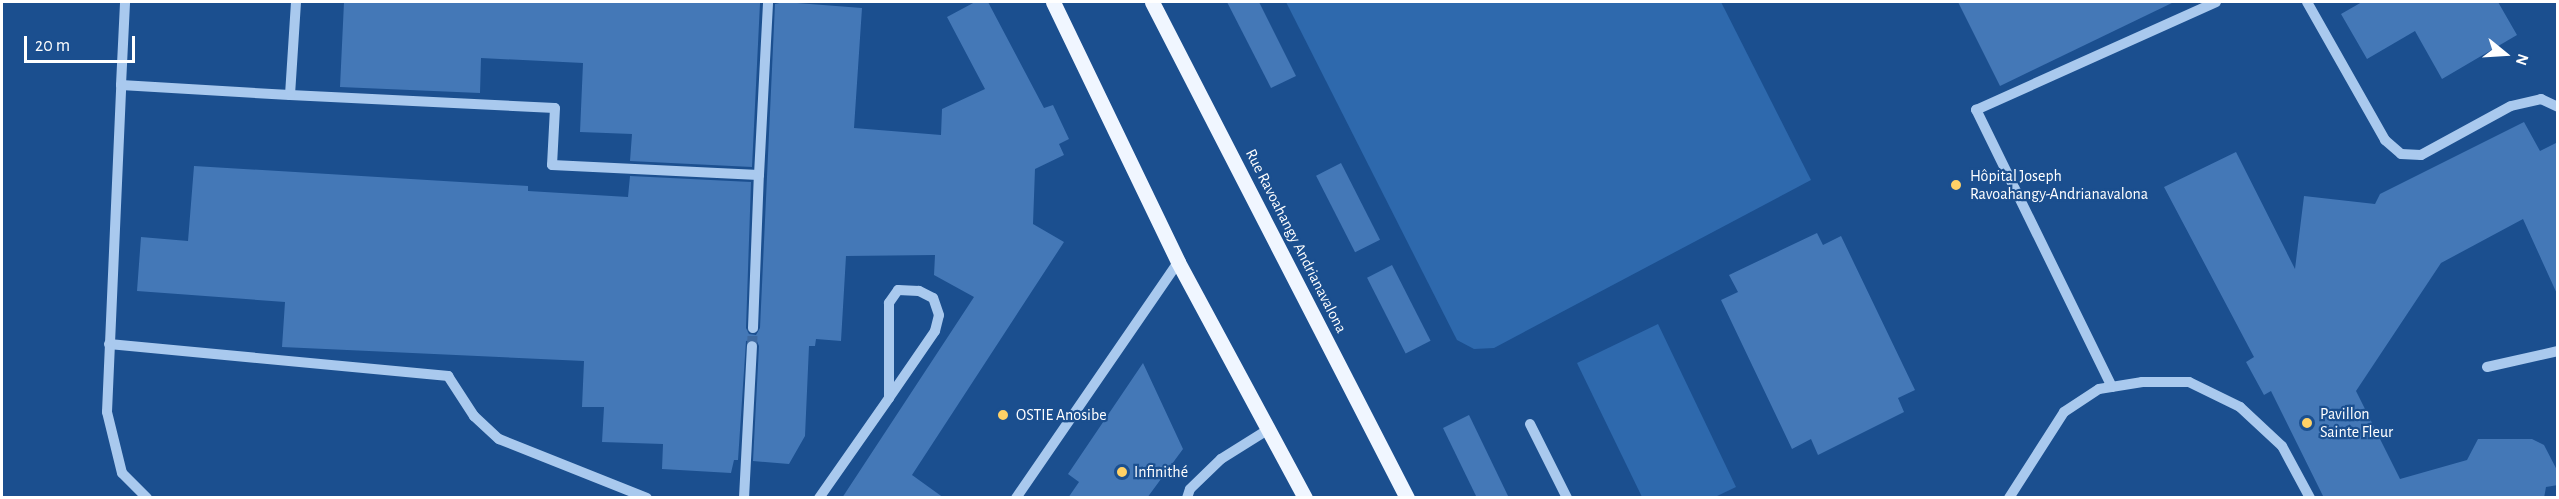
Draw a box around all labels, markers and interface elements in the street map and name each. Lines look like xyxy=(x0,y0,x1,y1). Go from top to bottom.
scale bar xyxy=(27,24,138,62)
north arrow xyxy=(2475,24,2535,84)
text: 20 m xyxy=(35,37,70,55)
text: N xyxy=(2513,52,2531,67)
street label: Rue Ravoahangy Andrianavalona xyxy=(1241,146,1351,336)
place label: Hôpital Joseph Ravoahangy-Andrianavalona xyxy=(1970,166,2148,204)
marker: Hôpital Joseph Ravoahangy-Andrianavalona xyxy=(1947,176,1965,194)
place label: Pavillon Sainte Fleur xyxy=(2320,404,2393,442)
place label: OSTIE Anosibe xyxy=(1016,405,1107,425)
marker: OSTIE Anosibe xyxy=(994,406,1012,424)
marker: Pavillon Sainte Fleur xyxy=(2298,414,2316,432)
place label: Infinithé xyxy=(1134,462,1188,482)
marker: Infinithé xyxy=(1115,465,1129,479)

